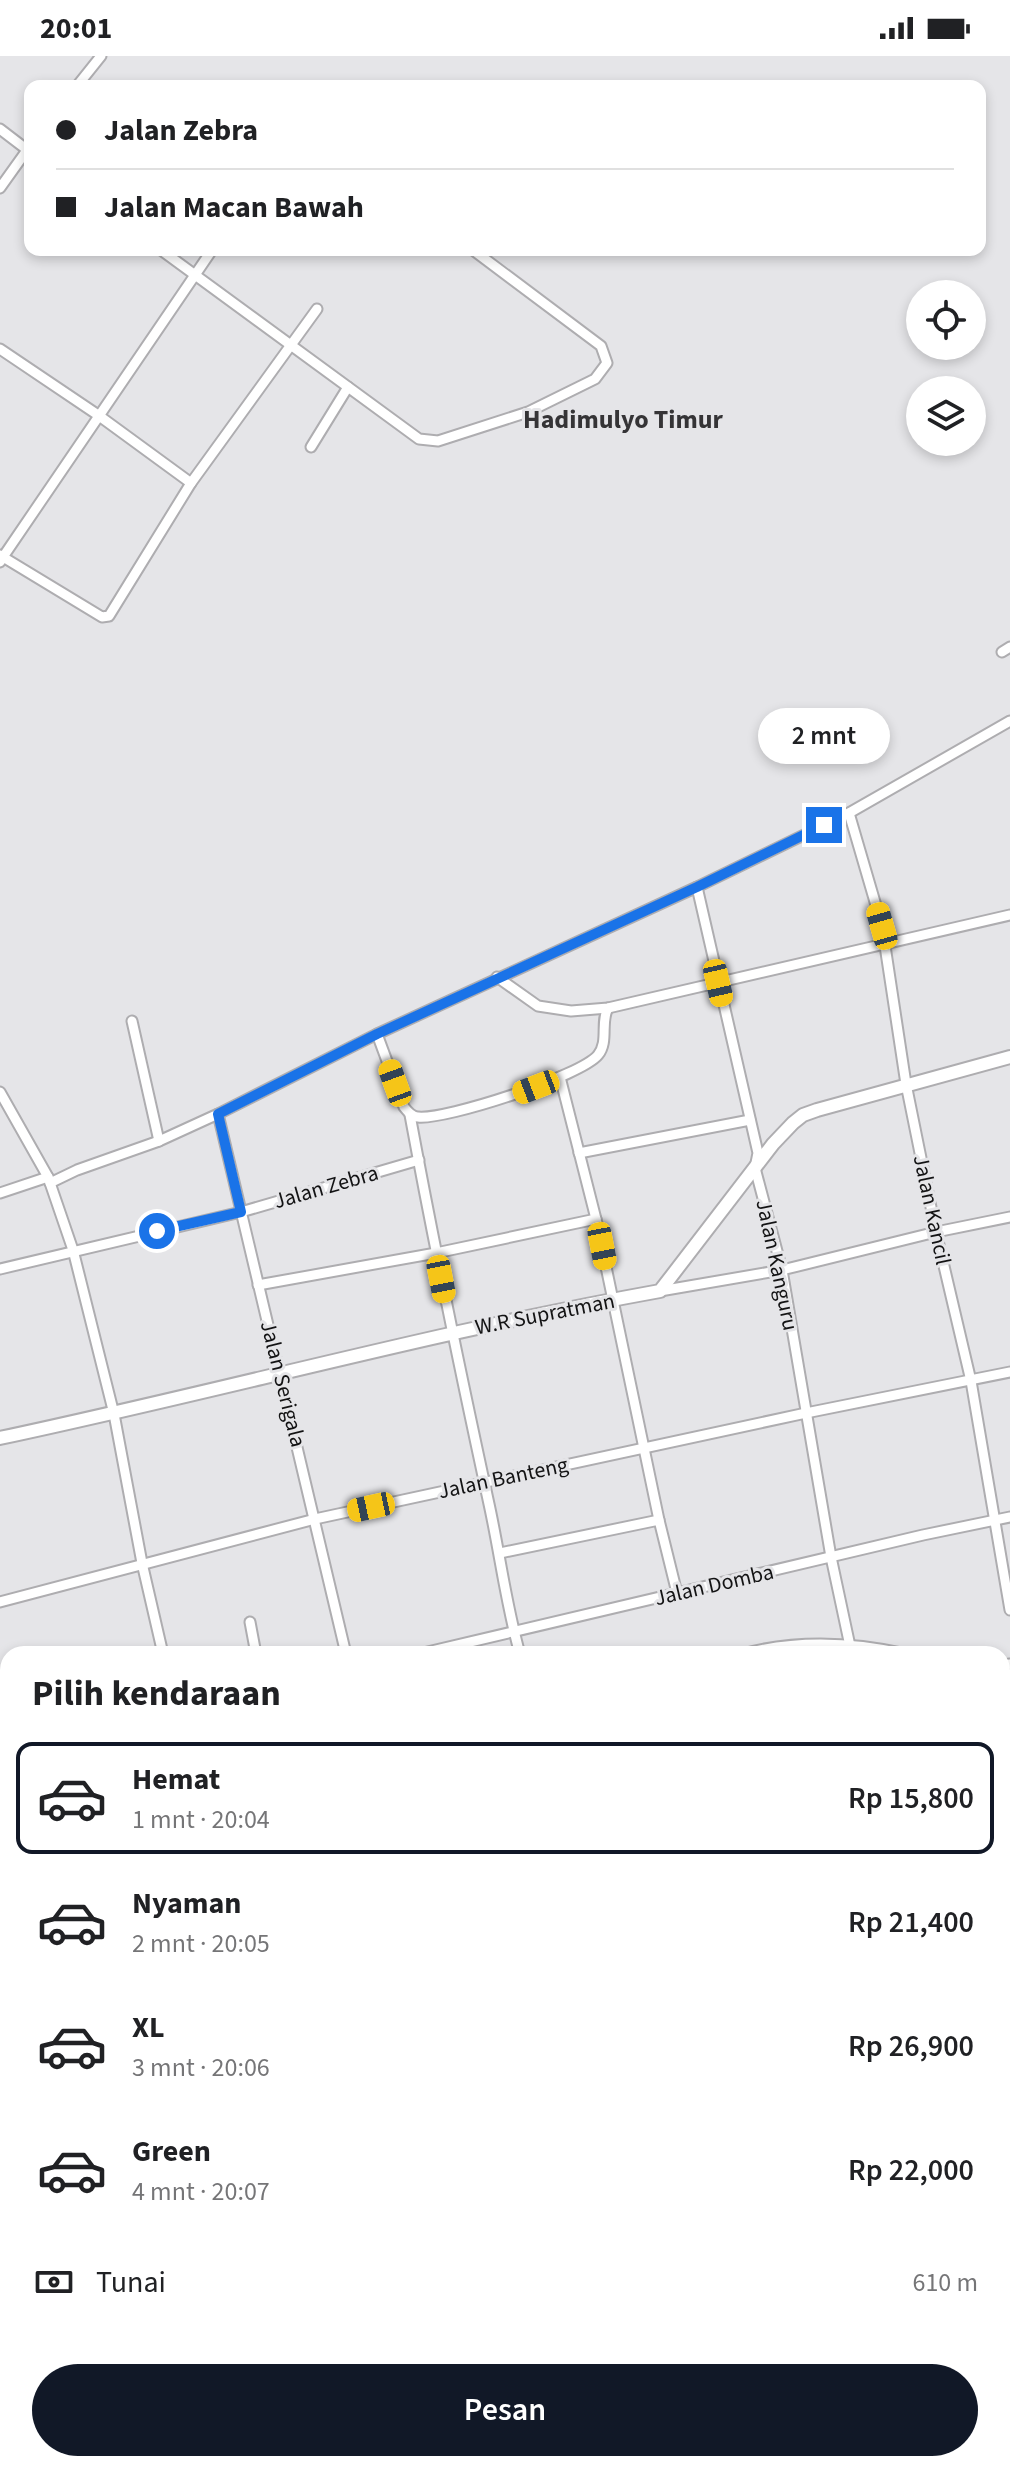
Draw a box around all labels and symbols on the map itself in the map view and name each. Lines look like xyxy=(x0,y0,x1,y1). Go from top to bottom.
district label: Hadimulyo Timur xyxy=(523,401,724,438)
callout: 2 mnt xyxy=(758,709,890,765)
route end xyxy=(806,807,842,843)
car xyxy=(864,900,900,952)
car xyxy=(701,957,735,1009)
car xyxy=(376,1056,414,1110)
car xyxy=(509,1067,563,1107)
street label: Jalan Kancil xyxy=(905,1152,959,1268)
street label: Jalan Zebra xyxy=(270,1157,382,1217)
street label: Jalan Kanguru xyxy=(747,1196,807,1334)
route start xyxy=(139,1213,175,1249)
car xyxy=(586,1220,618,1272)
car xyxy=(425,1253,457,1305)
street label: W.R Supratman xyxy=(472,1285,618,1343)
street label: Jalan Serigala xyxy=(252,1318,314,1450)
street label: Jalan Banteng xyxy=(435,1449,571,1507)
car xyxy=(345,1490,397,1524)
street label: Jalan Domba xyxy=(651,1556,777,1614)

